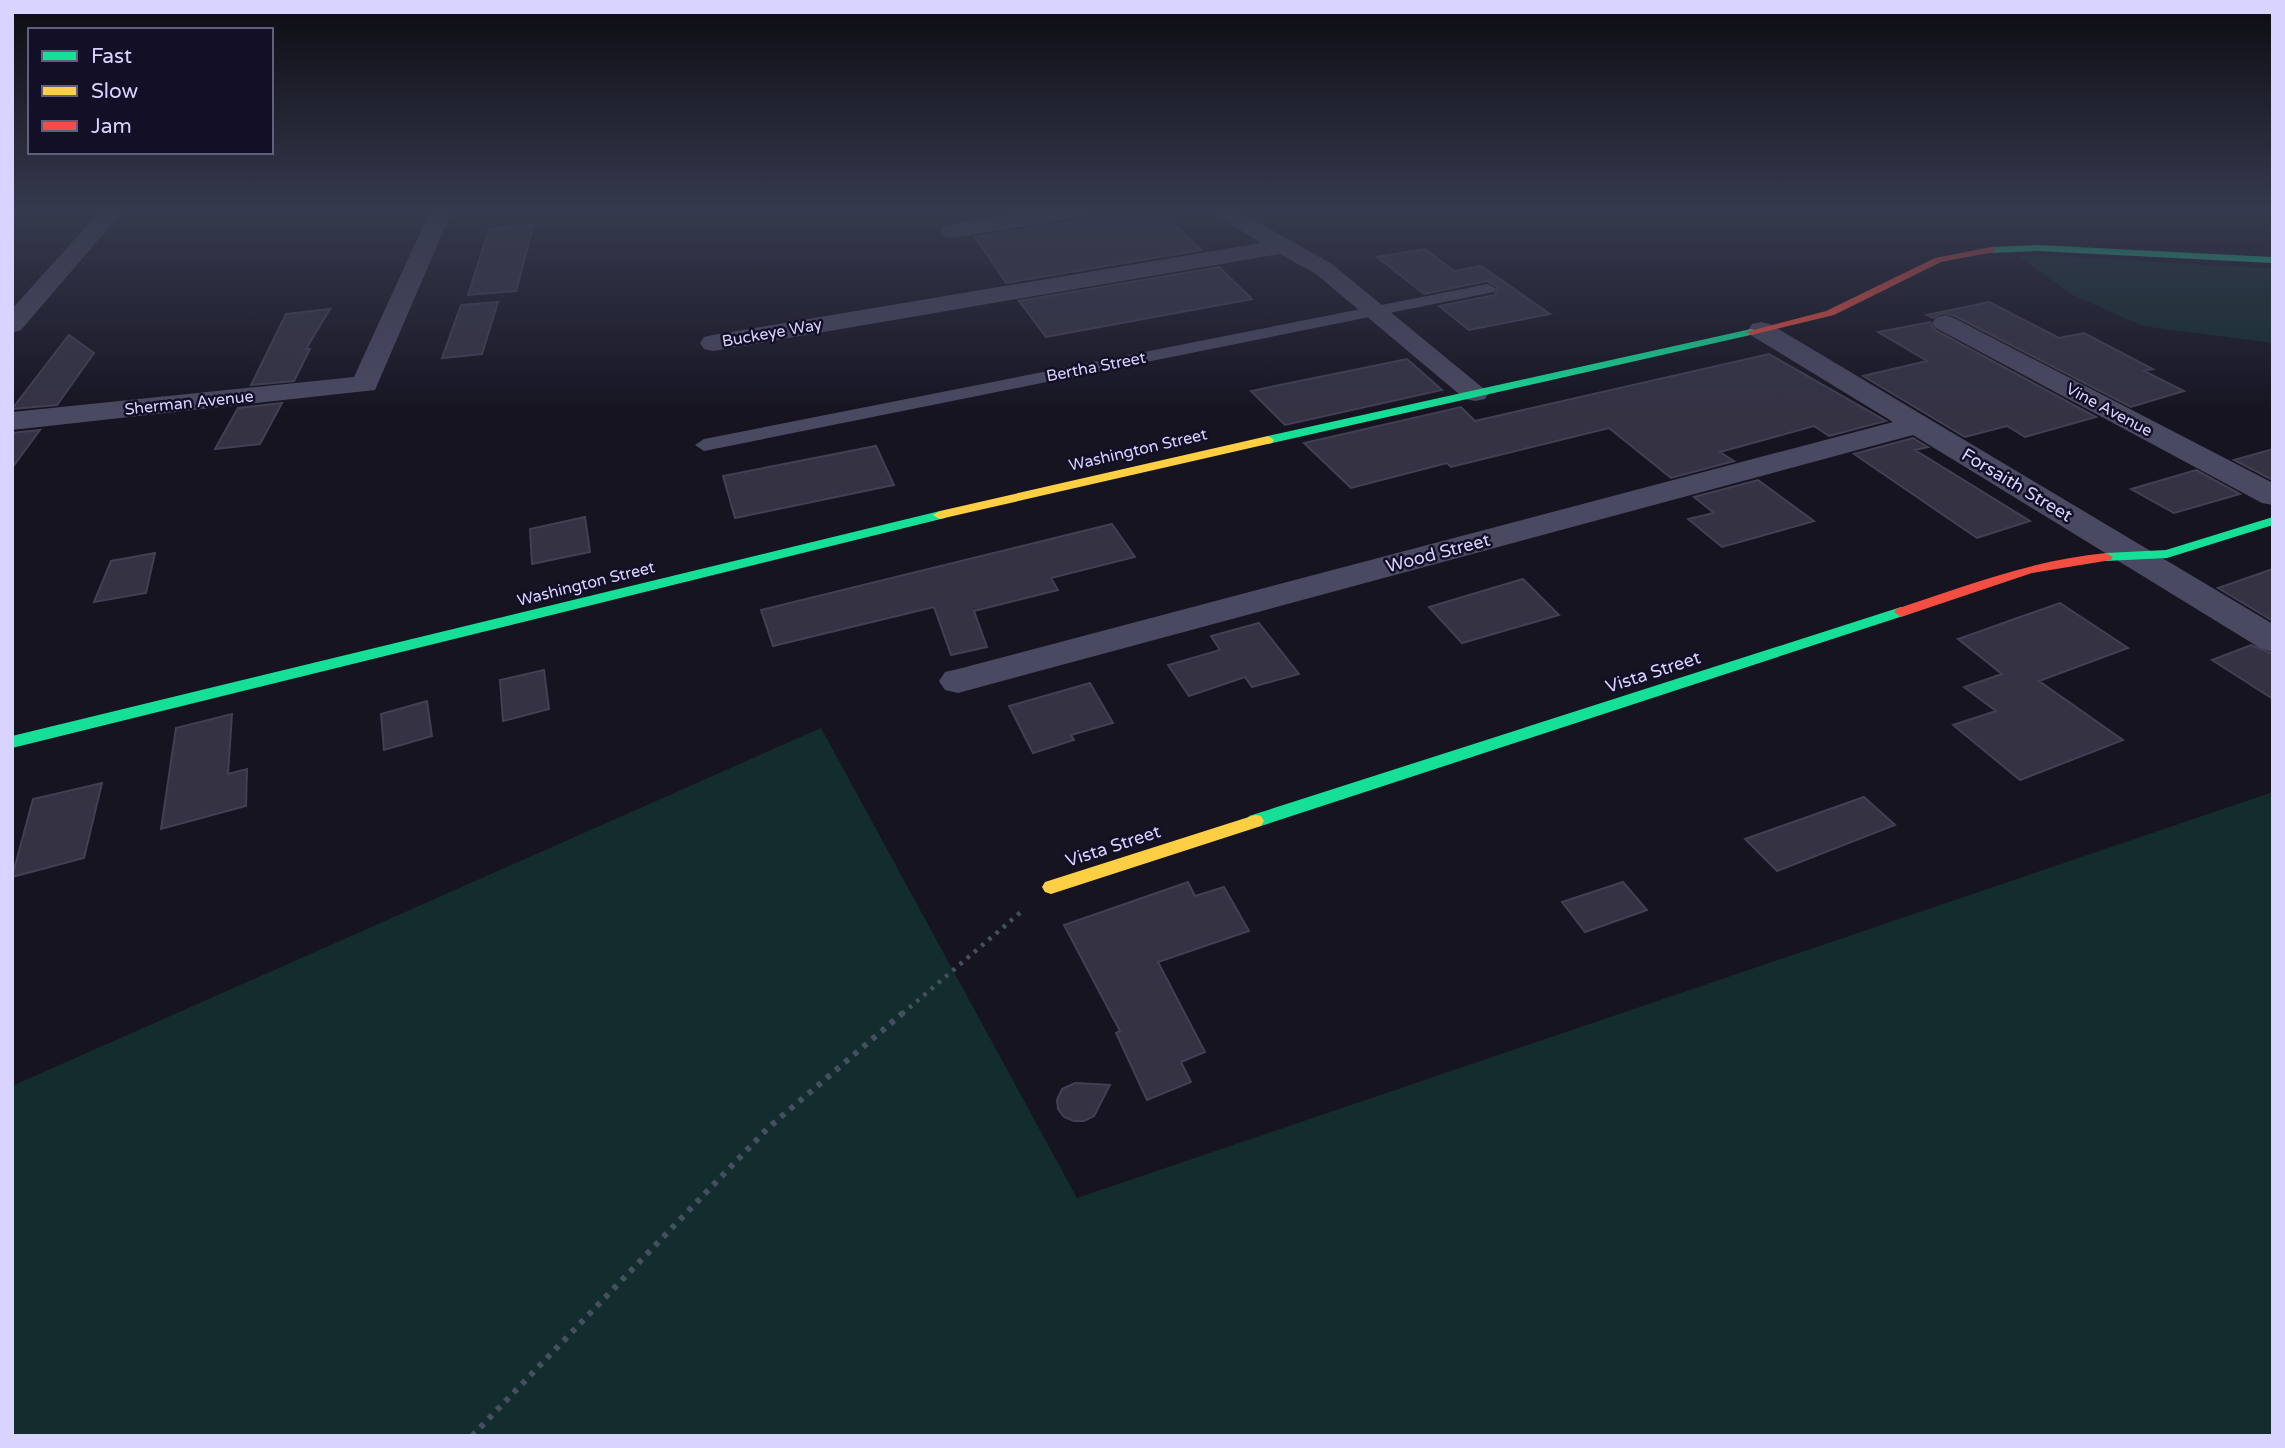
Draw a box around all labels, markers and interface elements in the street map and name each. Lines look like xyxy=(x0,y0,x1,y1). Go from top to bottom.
legend xyxy=(28,28,273,154)
text: Fast xyxy=(91,44,132,69)
text: Slow xyxy=(91,79,139,104)
text: Jam xyxy=(91,114,132,139)
street label: Buckeye Way xyxy=(720,314,824,352)
street label: Bertha Street xyxy=(1045,348,1147,386)
street label: Vine Avenue xyxy=(2062,379,2156,441)
street label: Sherman Avenue xyxy=(124,386,254,420)
street label: Washington Street xyxy=(1067,424,1209,476)
street label: Forsaith Street xyxy=(1958,443,2076,527)
street label: Wood Street xyxy=(1384,529,1493,577)
street label: Washington Street xyxy=(515,557,657,611)
street label: Vista Street xyxy=(1603,646,1703,698)
street label: Vista Street xyxy=(1063,820,1163,872)

